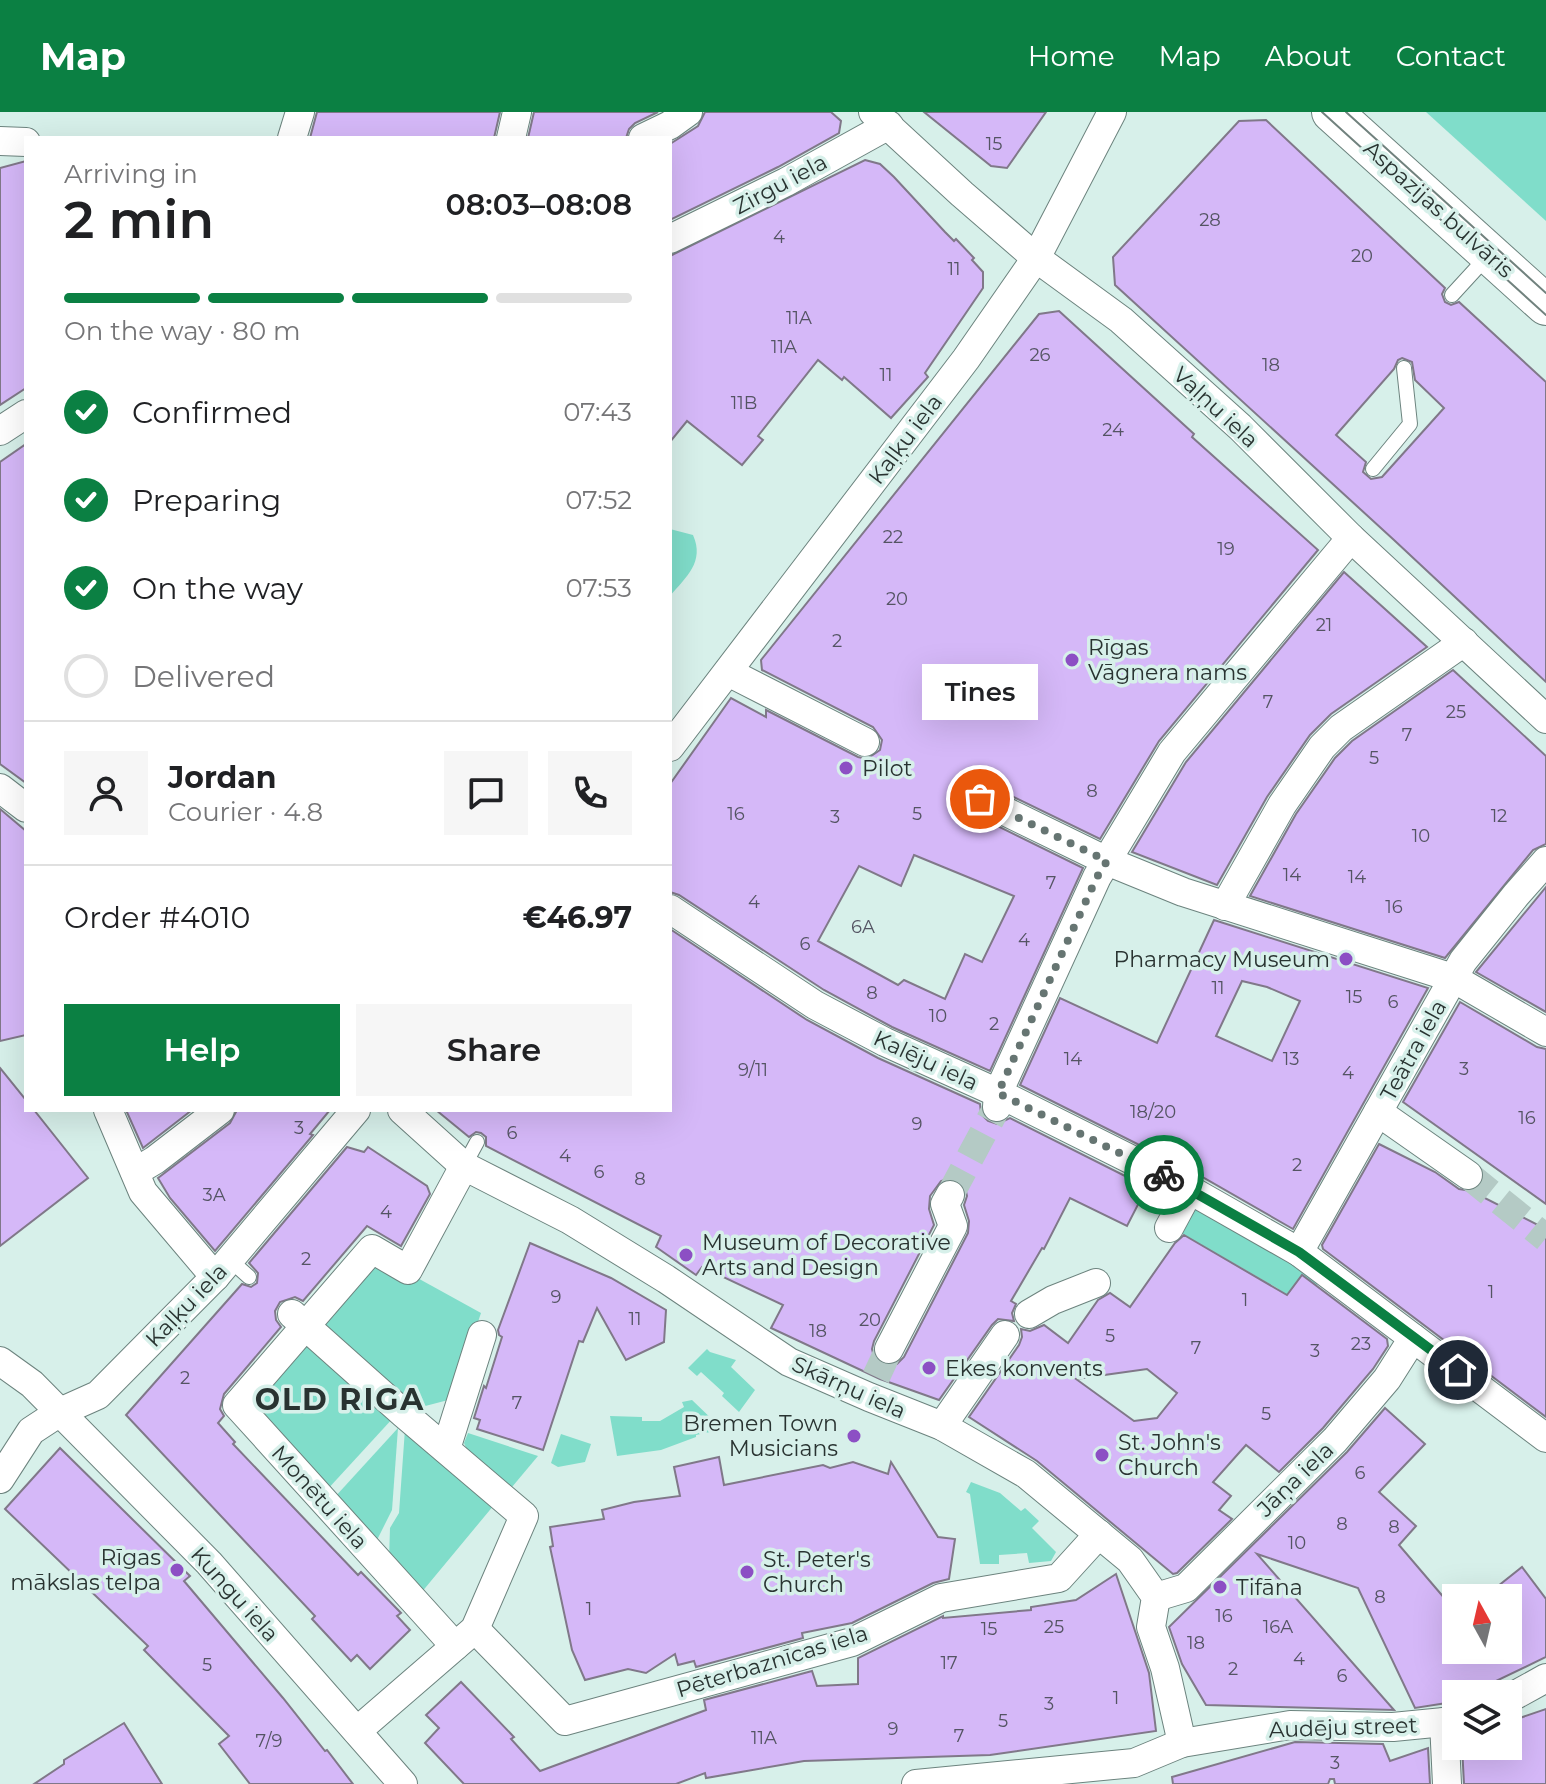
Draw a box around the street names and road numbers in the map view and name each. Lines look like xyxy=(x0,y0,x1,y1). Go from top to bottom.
street label: Aspazijas bulvāris xyxy=(1358,135,1519,284)
street label: Zirgu iela xyxy=(729,148,832,220)
street label: Vaļņu iela xyxy=(1167,361,1264,454)
street label: Kaļķu iela xyxy=(863,389,948,490)
street label: Teātra iela xyxy=(1375,995,1452,1105)
street label: Kalēju iela xyxy=(869,1025,982,1096)
street label: Kaļķu iela xyxy=(140,1258,233,1353)
street label: Skārņu iela xyxy=(788,1350,910,1425)
street label: Jāņa iela xyxy=(1251,1436,1339,1523)
street label: Monētu iela xyxy=(266,1440,373,1555)
street label: Kungu iela xyxy=(185,1541,284,1647)
street label: Pēterbaznīcas iela xyxy=(673,1619,871,1703)
street label: Audēju street xyxy=(1268,1711,1418,1744)

